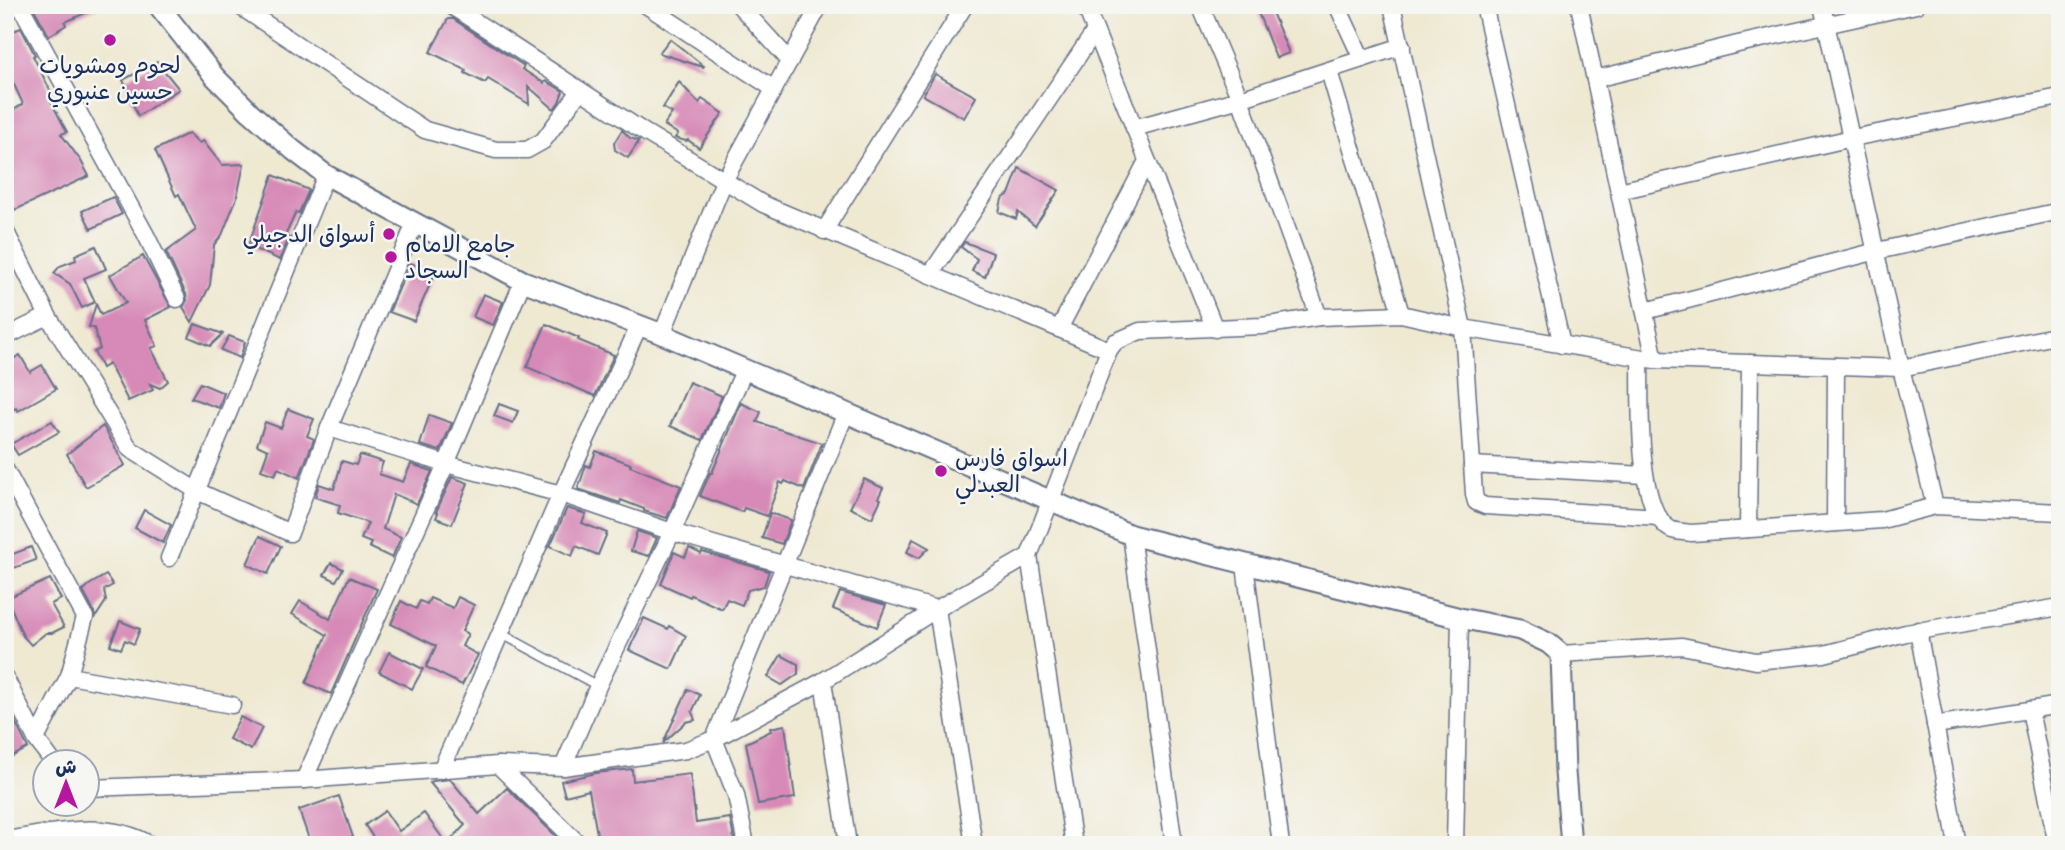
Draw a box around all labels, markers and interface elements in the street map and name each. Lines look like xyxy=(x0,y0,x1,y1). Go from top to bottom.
marker: لحوم ومشويات حسين عنبوري xyxy=(102,32,118,48)
place label: لحوم ومشويات حسين عنبوري xyxy=(39,45,181,112)
place label: أسواق الدجيلي xyxy=(242,214,375,255)
place label: جامع الامام السجاد xyxy=(405,224,516,291)
marker: أسواق الدجيلي xyxy=(381,226,397,242)
marker: جامع الامام السجاد xyxy=(383,249,399,265)
place label: اسواق فارس العبدلي xyxy=(955,438,1068,505)
marker: اسواق فارس العبدلي xyxy=(933,463,949,479)
north arrow xyxy=(32,748,102,818)
text: ش xyxy=(56,750,77,783)

